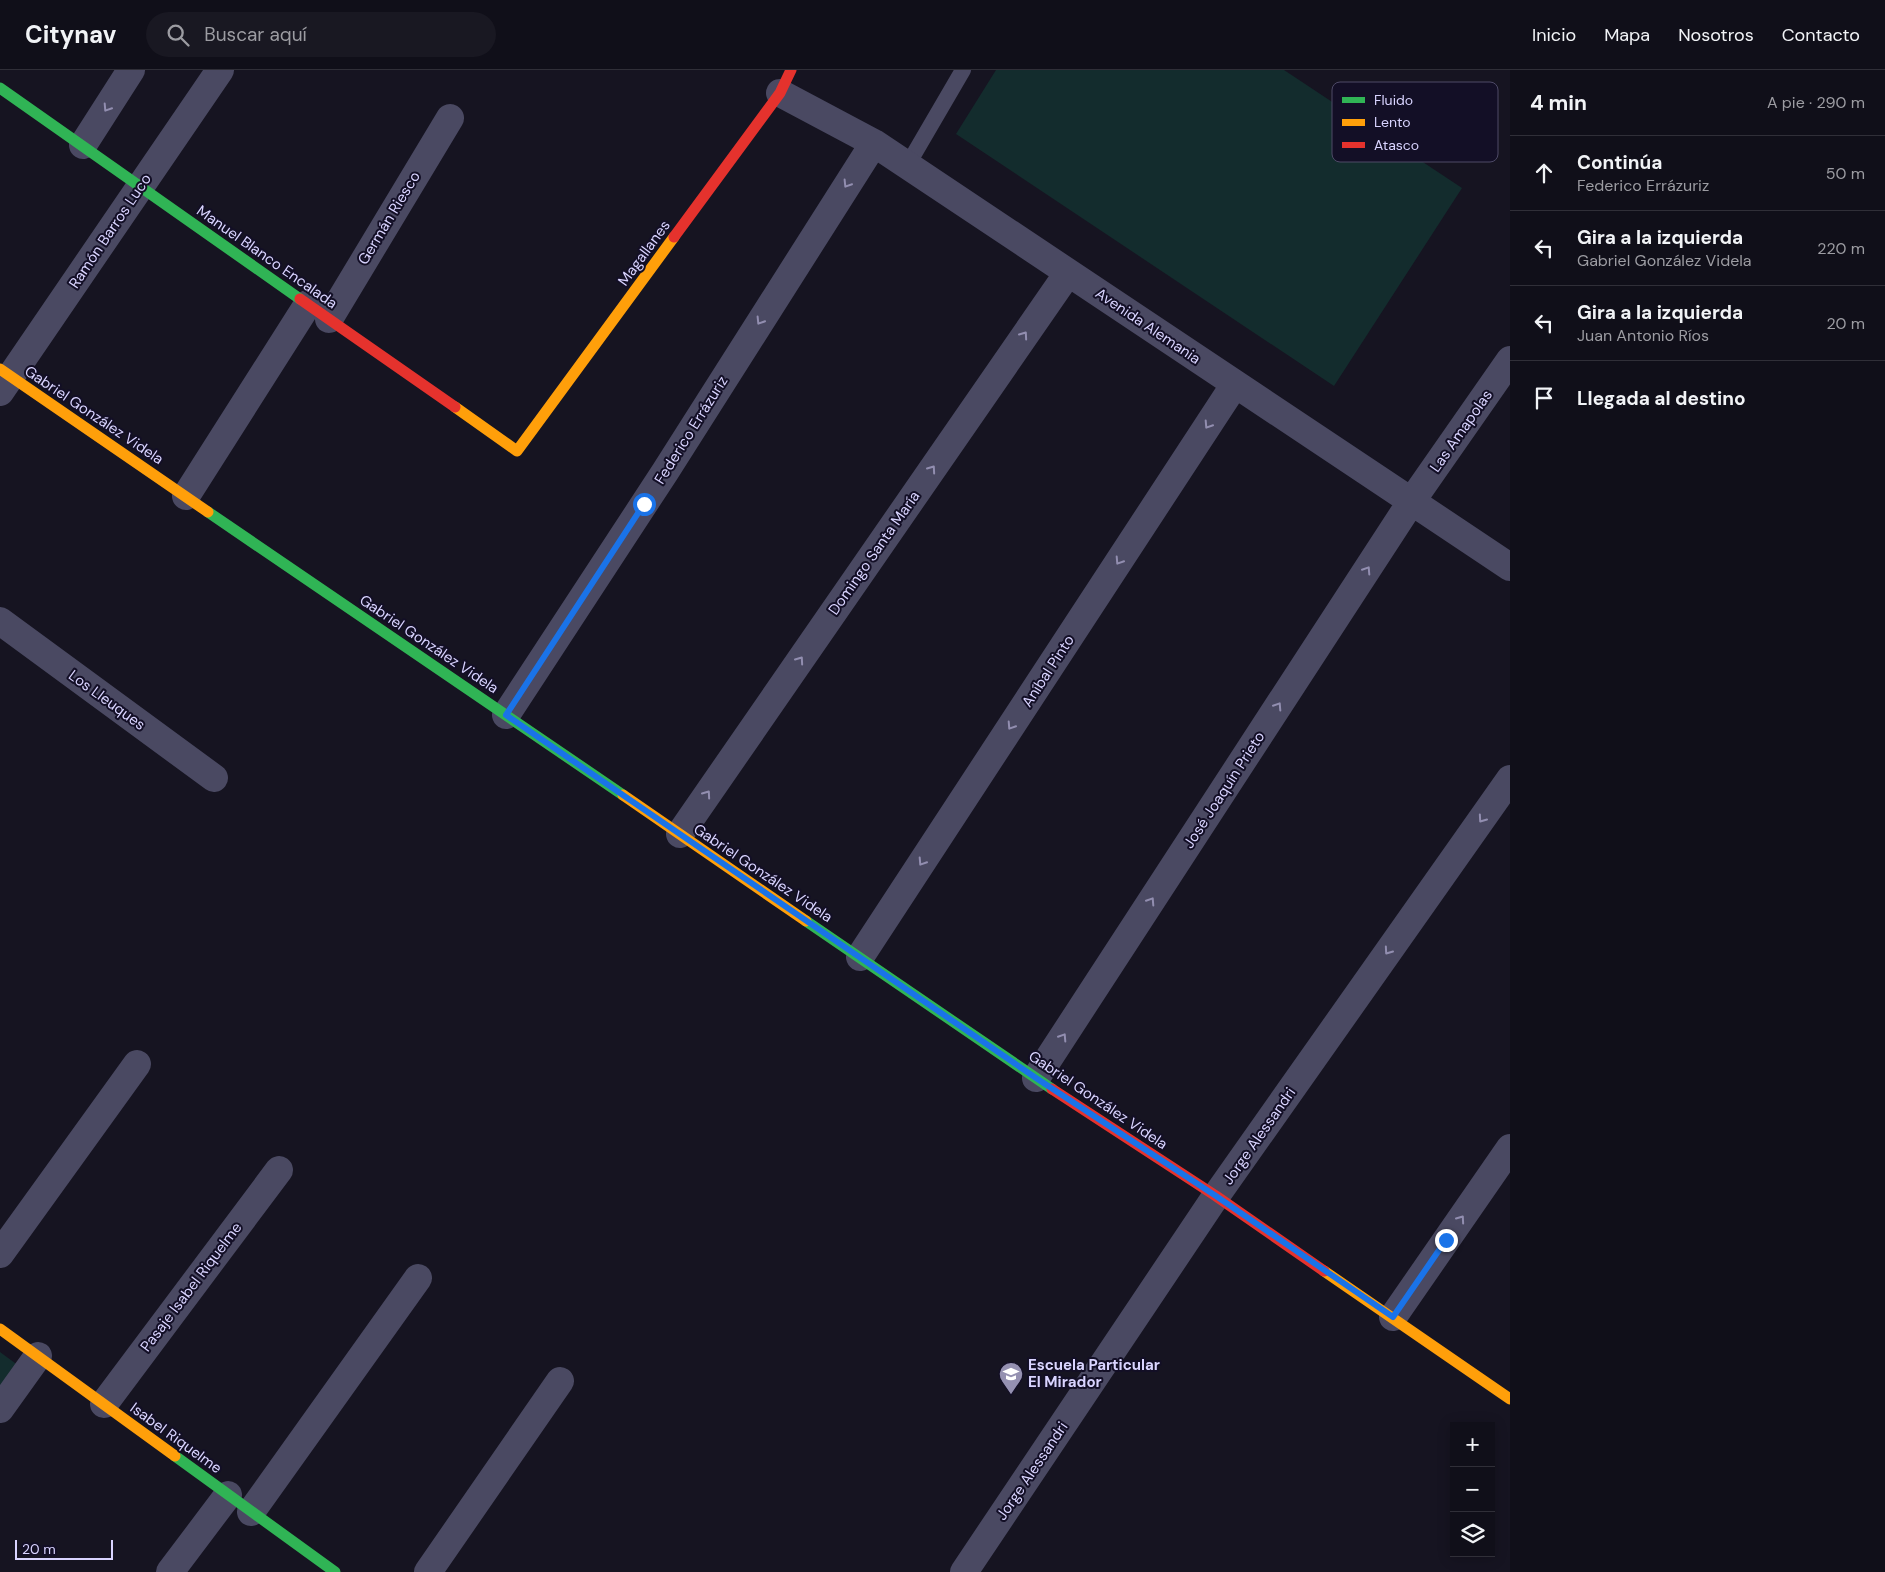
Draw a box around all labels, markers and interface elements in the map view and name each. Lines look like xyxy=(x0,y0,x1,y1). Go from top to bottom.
search box xyxy=(146,12,496,57)
text: Citynav xyxy=(25,19,116,50)
icon: search xyxy=(164,21,192,49)
text: Buscar aquí xyxy=(204,22,307,47)
text: Inicio xyxy=(1532,23,1576,47)
text: Mapa xyxy=(1604,23,1650,47)
text: Nosotros xyxy=(1678,23,1754,47)
text: Contacto xyxy=(1782,23,1860,47)
legend xyxy=(1332,82,1498,162)
text: 4 min xyxy=(1530,89,1587,117)
text: Fluido xyxy=(1374,91,1413,109)
text: A pie · 290 m xyxy=(1767,92,1865,113)
one-way arrow xyxy=(104,102,113,111)
text: Lento xyxy=(1374,113,1411,131)
text: Atasco xyxy=(1374,136,1419,154)
text: Continúa xyxy=(1577,150,1662,175)
icon: ahead xyxy=(1530,159,1558,187)
text: 50 m xyxy=(1826,163,1865,184)
street label: Germán Riesco xyxy=(353,168,425,268)
street label: Ramón Barros Luco xyxy=(64,170,156,292)
text: Federico Errázuriz xyxy=(1577,175,1709,196)
one-way arrow xyxy=(844,179,854,188)
street label: Manuel Blanco Encalada xyxy=(193,201,341,313)
street label: Magallanes xyxy=(613,216,675,290)
text: Gira a la izquierda xyxy=(1577,225,1743,250)
icon: left xyxy=(1530,234,1558,262)
text: 220 m xyxy=(1817,238,1865,259)
text: Gabriel González Videla xyxy=(1577,250,1752,271)
street label: Avenida Alemania xyxy=(1092,283,1204,369)
text: Gira a la izquierda xyxy=(1577,300,1743,325)
icon: left xyxy=(1530,309,1558,337)
text: 20 m xyxy=(1826,313,1865,334)
one-way arrow xyxy=(757,316,767,325)
text: Juan Antonio Ríos xyxy=(1577,325,1709,346)
one-way arrow xyxy=(1018,331,1027,341)
street label: Gabriel González Videla xyxy=(21,361,167,469)
street label: Federico Errázuriz xyxy=(650,372,732,488)
icon: arrive xyxy=(1530,384,1558,412)
street label: Las Amapolas xyxy=(1425,386,1497,476)
text: Llegada al destino xyxy=(1577,386,1746,411)
one-way arrow xyxy=(1205,420,1215,429)
one-way arrow xyxy=(926,465,935,475)
street label: Domingo Santa María xyxy=(824,487,924,619)
route start xyxy=(633,493,656,516)
one-way arrow xyxy=(1116,556,1126,565)
one-way arrow xyxy=(1361,566,1370,575)
street label: Gabriel González Videla xyxy=(356,590,502,698)
street label: Aníbal Pinto xyxy=(1017,631,1079,711)
one-way arrow xyxy=(794,656,803,666)
street label: Los Lleuques xyxy=(65,665,149,735)
one-way arrow xyxy=(1272,702,1282,711)
one-way arrow xyxy=(1008,721,1017,730)
street label: José Joaquín Prieto xyxy=(1179,728,1269,852)
one-way arrow xyxy=(701,790,710,800)
one-way arrow xyxy=(1479,813,1488,822)
street label: Gabriel González Videla xyxy=(690,819,836,927)
one-way arrow xyxy=(919,856,928,866)
one-way arrow xyxy=(1145,897,1155,906)
one-way arrow xyxy=(1385,946,1394,955)
one-way arrow xyxy=(1056,1033,1066,1042)
street label: Gabriel González Videla xyxy=(1025,1046,1171,1154)
street label: Jorge Alessandri xyxy=(1218,1083,1300,1189)
one-way arrow xyxy=(1455,1216,1464,1225)
street label: Pasaje Isabel Riquelme xyxy=(136,1218,246,1356)
route end xyxy=(1435,1229,1458,1252)
place label: Escuela Particular El Mirador xyxy=(1028,1355,1160,1392)
school or university icon: Escuela Particular El Mirador xyxy=(998,1361,1024,1395)
street label: Isabel Riquelme xyxy=(126,1398,226,1478)
street label: Jorge Alessandri xyxy=(992,1418,1072,1524)
map controls xyxy=(1450,1422,1495,1557)
button: + xyxy=(1450,1422,1495,1467)
button: − xyxy=(1450,1467,1495,1512)
button: layers xyxy=(1450,1512,1495,1557)
scale bar xyxy=(15,1537,112,1560)
text: 20 m xyxy=(22,1540,56,1558)

